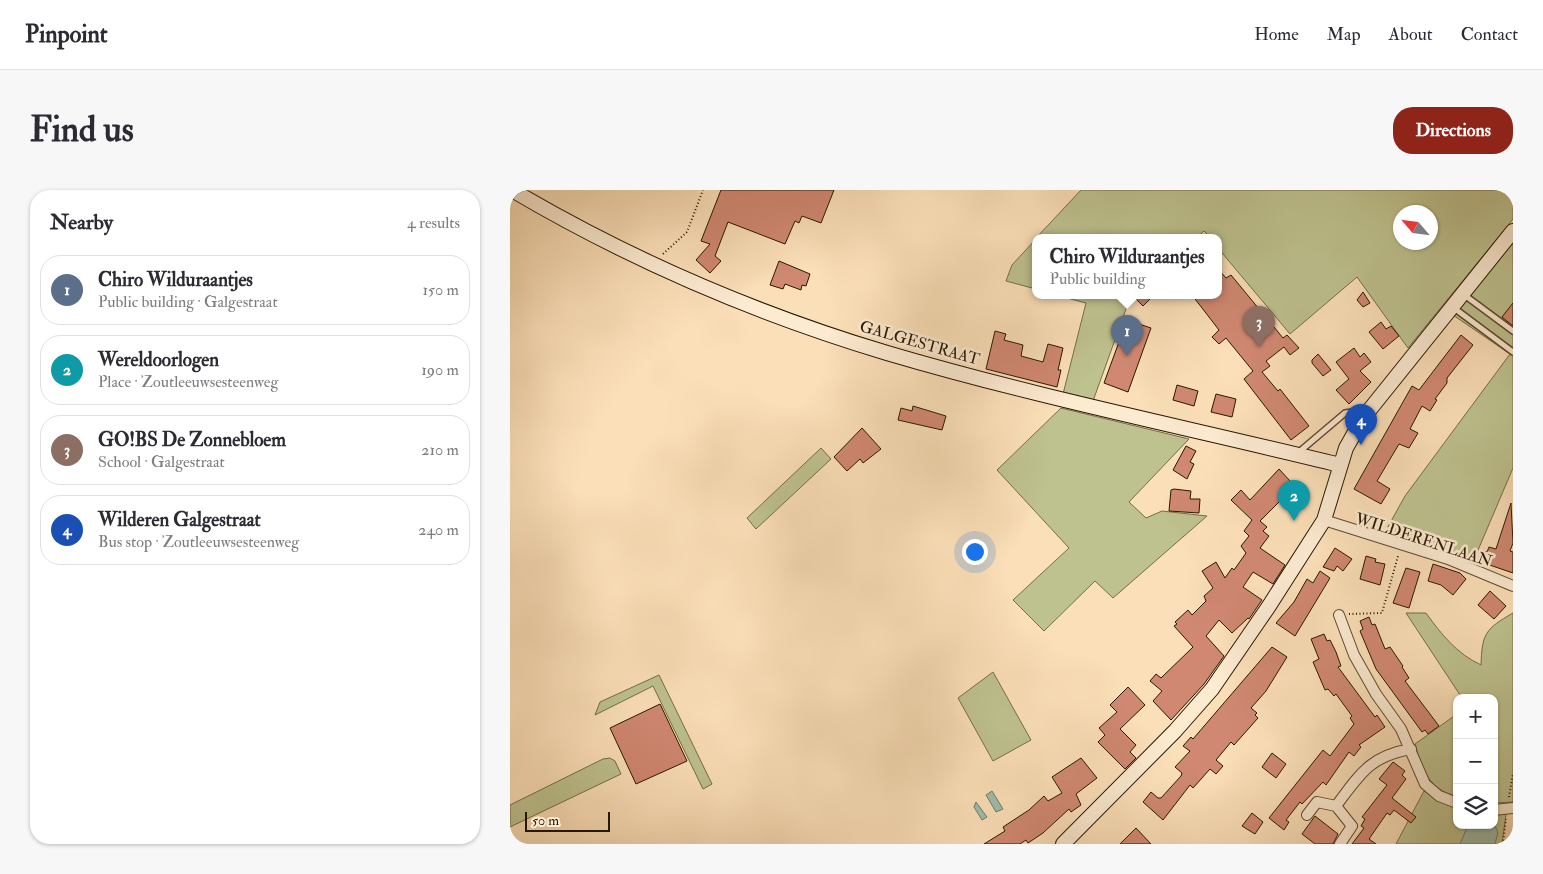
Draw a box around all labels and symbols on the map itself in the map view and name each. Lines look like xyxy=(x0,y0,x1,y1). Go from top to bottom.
north arrow xyxy=(1393,205,1438,250)
pin: 3 xyxy=(1243,306,1275,347)
pin: 1 xyxy=(1111,315,1143,356)
street label: GALGESTRAAT xyxy=(857,316,982,370)
pin: 4 xyxy=(1345,404,1377,445)
pin: 2 xyxy=(1278,480,1310,521)
street label: WILDERENLAAN xyxy=(1352,508,1495,572)
your location xyxy=(962,539,988,565)
scale bar xyxy=(525,809,610,832)

